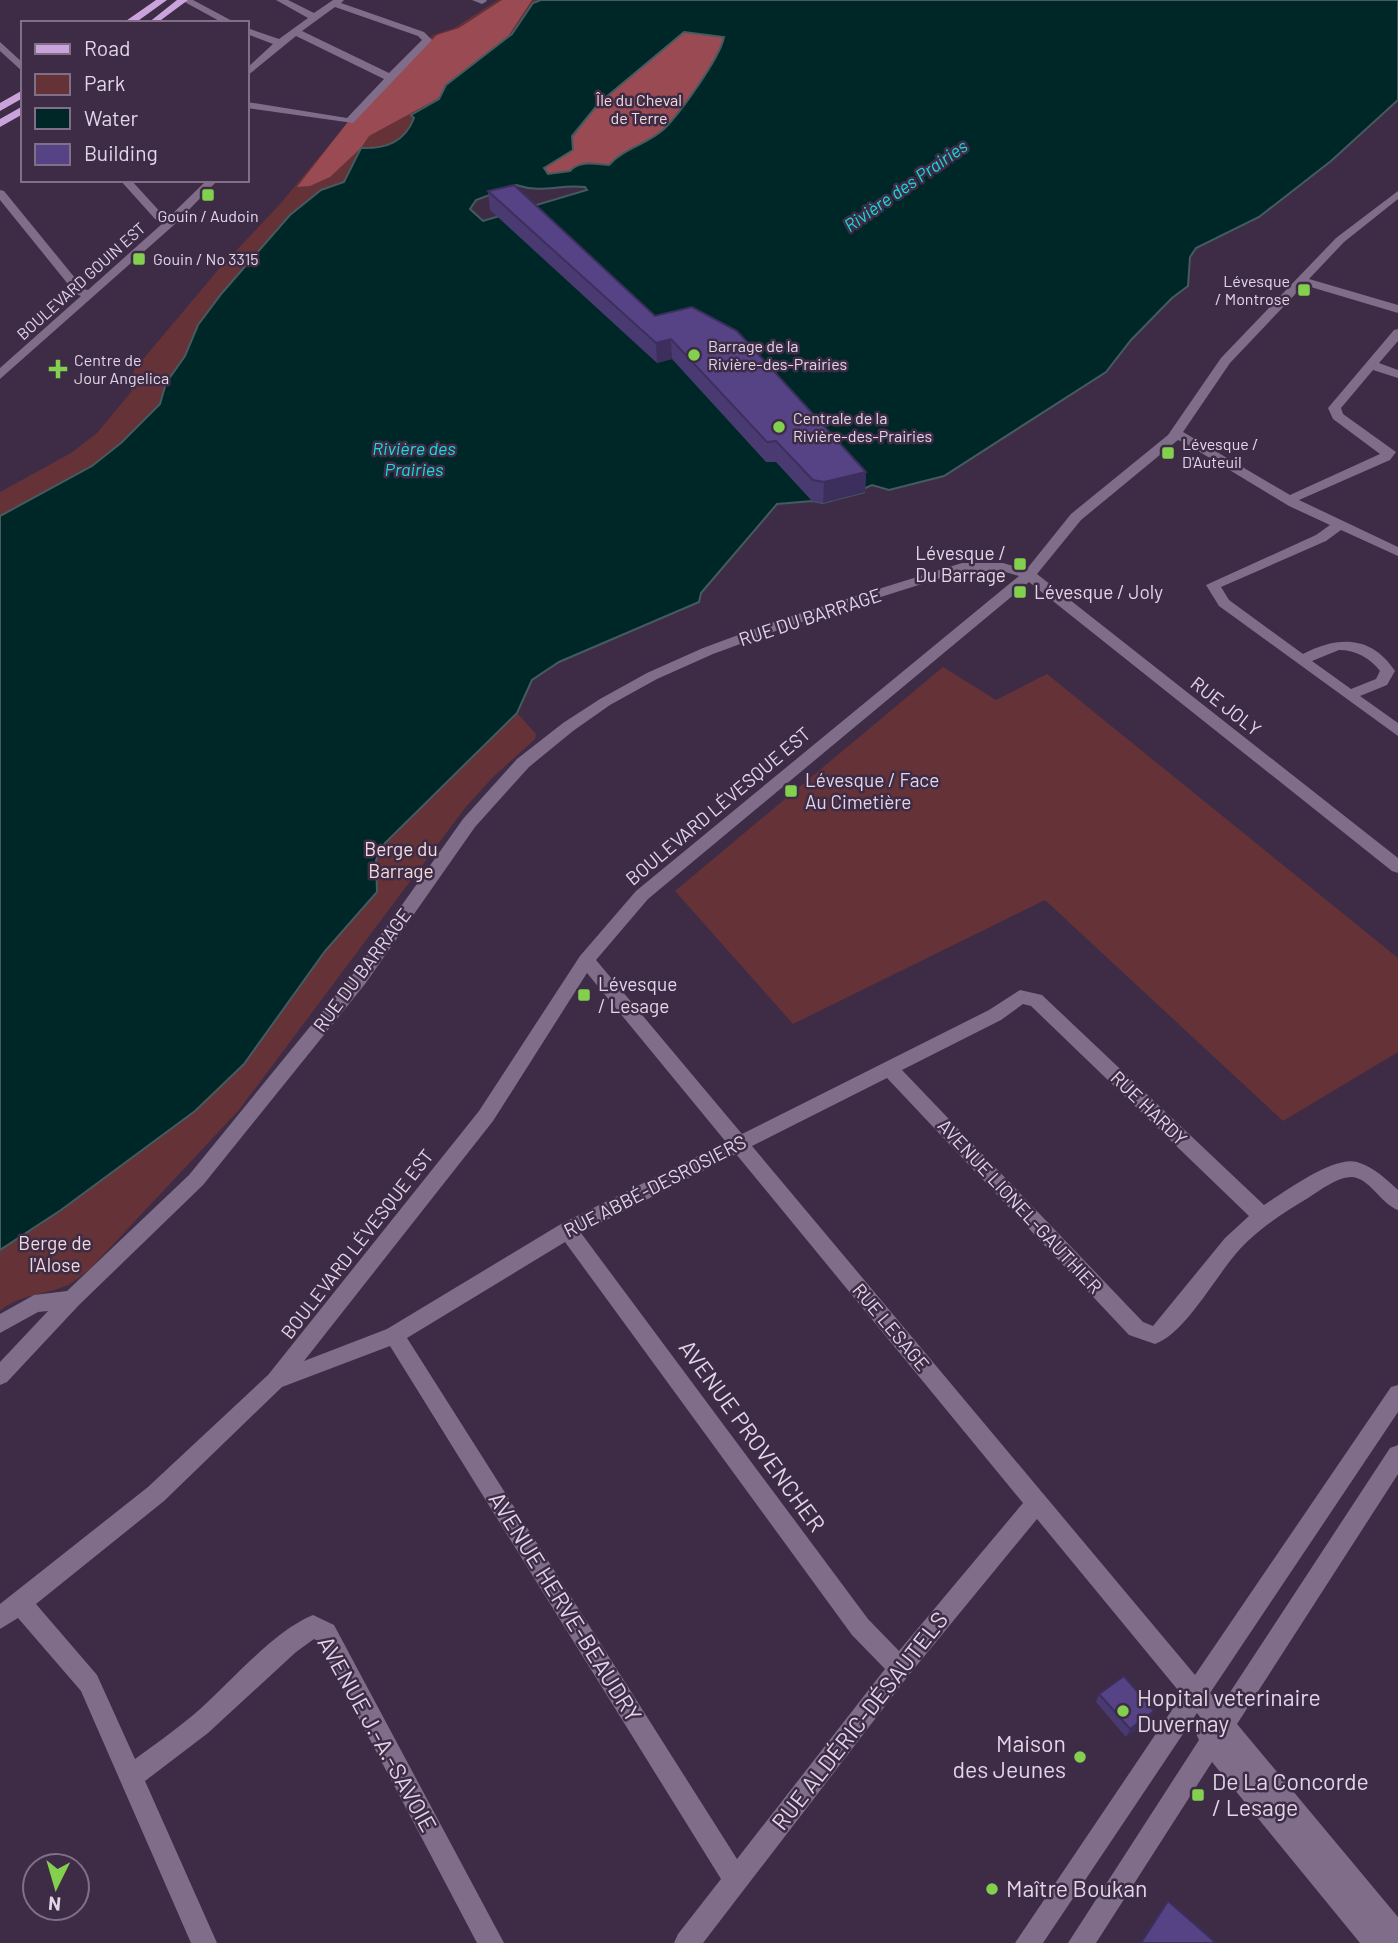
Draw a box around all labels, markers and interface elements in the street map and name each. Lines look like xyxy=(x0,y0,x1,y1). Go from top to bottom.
legend xyxy=(21,21,248,182)
text: Road xyxy=(84,35,130,60)
text: Park xyxy=(84,70,125,95)
park label: Île du Cheval de Terre xyxy=(596,90,682,127)
text: Water xyxy=(84,105,139,130)
water label: Rivière des Prairies xyxy=(839,134,971,236)
text: Building xyxy=(84,140,158,165)
marker: Gouin / Audoin xyxy=(200,187,216,203)
place label: Gouin / Audoin xyxy=(157,206,259,225)
street label: BOULEVARD GOUIN EST xyxy=(13,218,149,343)
place label: Gouin / No 3315 xyxy=(153,249,259,268)
marker: Gouin / No 3315 xyxy=(131,251,147,267)
place label: Lévesque / Montrose xyxy=(1215,271,1290,308)
marker: Lévesque / Montrose xyxy=(1296,282,1312,298)
place label: Barrage de la Rivière-des-Prairies xyxy=(708,336,847,373)
marker: Barrage de la Rivière-des-Prairies xyxy=(686,347,702,363)
place label: Centre de Jour Angelica xyxy=(74,350,169,387)
marker: Centre de Jour Angelica xyxy=(48,359,68,379)
place label: Centrale de la Rivière-des-Prairies xyxy=(793,408,932,445)
marker: Centrale de la Rivière-des-Prairies xyxy=(771,419,787,435)
place label: Lévesque / D'Auteuil xyxy=(1182,434,1258,471)
water label: Rivière des Prairies xyxy=(372,437,456,480)
marker: Lévesque / D'Auteuil xyxy=(1160,445,1176,461)
place label: Lévesque / Du Barrage xyxy=(915,541,1006,586)
marker: Lévesque / Du Barrage xyxy=(1012,556,1028,572)
place label: Lévesque / Joly xyxy=(1034,580,1163,603)
street label: RUE DU BARRAGE xyxy=(736,583,884,650)
marker: Lévesque / Joly xyxy=(1012,584,1028,600)
street label: RUE JOLY xyxy=(1187,671,1266,740)
street label: BOULEVARD LÉVESQUE EST xyxy=(621,722,815,890)
place label: Lévesque / Face Au Cimetière xyxy=(805,768,939,813)
marker: Lévesque / Face Au Cimetière xyxy=(783,783,799,799)
park label: Berge du Barrage xyxy=(364,837,438,882)
street label: RUE DU BARRAGE xyxy=(308,903,415,1036)
place label: Lévesque / Lesage xyxy=(598,972,677,1017)
marker: Lévesque / Lesage xyxy=(576,987,592,1003)
street label: RUE HARDY xyxy=(1106,1066,1192,1150)
street label: AVENUE LIONEL-GAUTHIER xyxy=(934,1114,1107,1298)
street label: RUE ABBÉ-DESROSIERS xyxy=(560,1130,750,1242)
street label: BOULEVARD LÉVESQUE EST xyxy=(275,1144,438,1343)
park label: Berge de l'Alose xyxy=(18,1231,92,1276)
street label: RUE LESAGE xyxy=(848,1278,935,1375)
street label: AVENUE PROVENCHER xyxy=(674,1334,832,1537)
street label: AVENUE HERVE-BEAUDRY xyxy=(483,1486,648,1727)
street label: RUE ALDÉRIC-DÉSAUTELS xyxy=(765,1606,953,1835)
street label: AVENUE J.-A.-SAVOIE xyxy=(312,1631,443,1836)
place label: Hopital veterinaire Duvernay xyxy=(1137,1683,1321,1737)
marker: Hopital veterinaire Duvernay xyxy=(1115,1703,1131,1719)
place label: Maison des Jeunes xyxy=(953,1729,1066,1783)
marker: Maison des Jeunes xyxy=(1072,1749,1088,1765)
place label: De La Concorde / Lesage xyxy=(1212,1767,1369,1821)
marker: De La Concorde / Lesage xyxy=(1190,1787,1206,1803)
north arrow xyxy=(21,1852,91,1922)
place label: Maître Boukan xyxy=(1006,1874,1147,1902)
marker: Maître Boukan xyxy=(984,1881,1000,1897)
text: N xyxy=(47,1892,62,1916)

